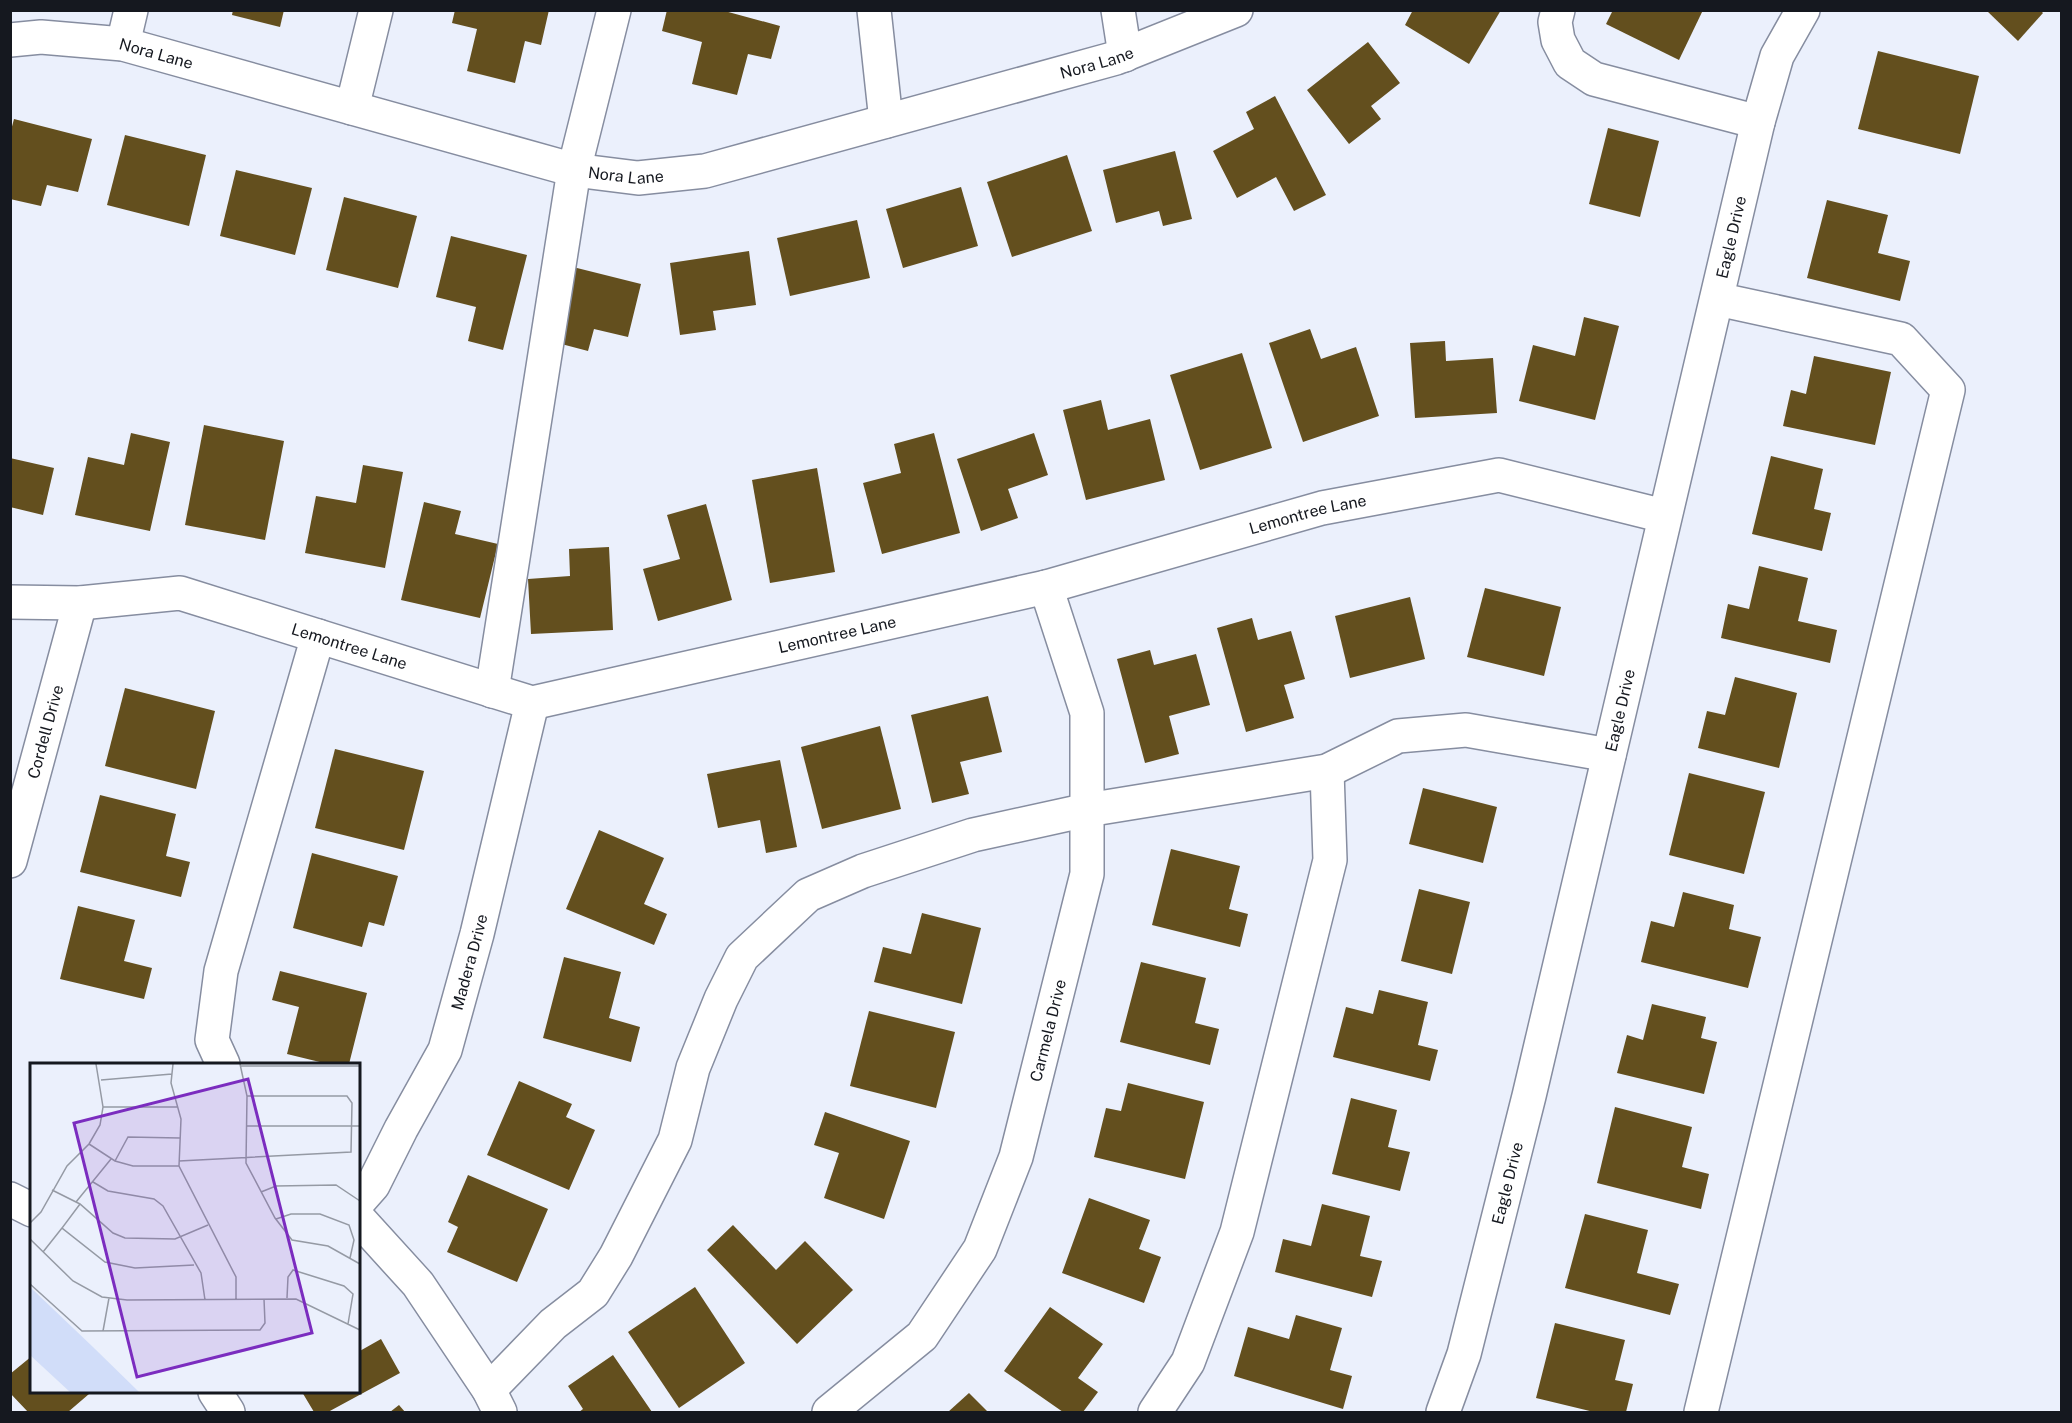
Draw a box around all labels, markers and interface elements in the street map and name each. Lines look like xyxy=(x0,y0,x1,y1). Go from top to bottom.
street label: Nora Lane xyxy=(117,34,195,73)
street label: Nora Lane xyxy=(1058,42,1136,82)
street label: Nora Lane xyxy=(587,162,665,188)
street label: Eagle Drive xyxy=(1712,194,1750,280)
street label: Lemontree Lane xyxy=(1247,490,1368,538)
street label: Lemontree Lane xyxy=(776,612,898,657)
street label: Lemontree Lane xyxy=(289,619,410,673)
street label: Eagle Drive xyxy=(1601,667,1639,753)
street label: Cordell Drive xyxy=(23,683,67,781)
street label: Madera Drive xyxy=(447,912,491,1012)
street label: Carmela Drive xyxy=(1026,977,1070,1084)
inset map xyxy=(30,1063,360,1393)
street label: Eagle Drive xyxy=(1488,1140,1527,1226)

